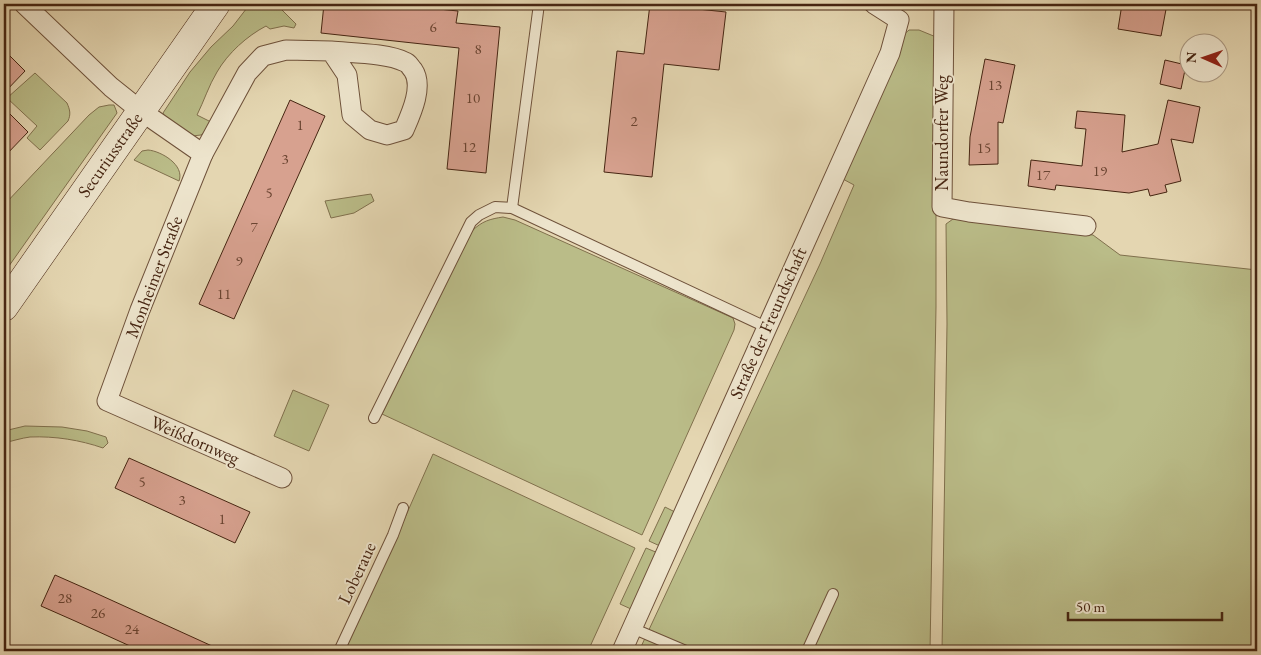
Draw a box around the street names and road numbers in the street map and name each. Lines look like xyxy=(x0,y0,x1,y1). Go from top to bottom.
street label: Naundorfer Weg xyxy=(930,75,953,191)
street label: Securiusstraße xyxy=(72,108,147,202)
street label: Monheimer Straße xyxy=(120,213,187,341)
street label: Straße der Freundschaft xyxy=(724,243,812,402)
street label: Weißdornweg xyxy=(147,410,243,469)
street label: Loberaue xyxy=(332,538,381,607)

